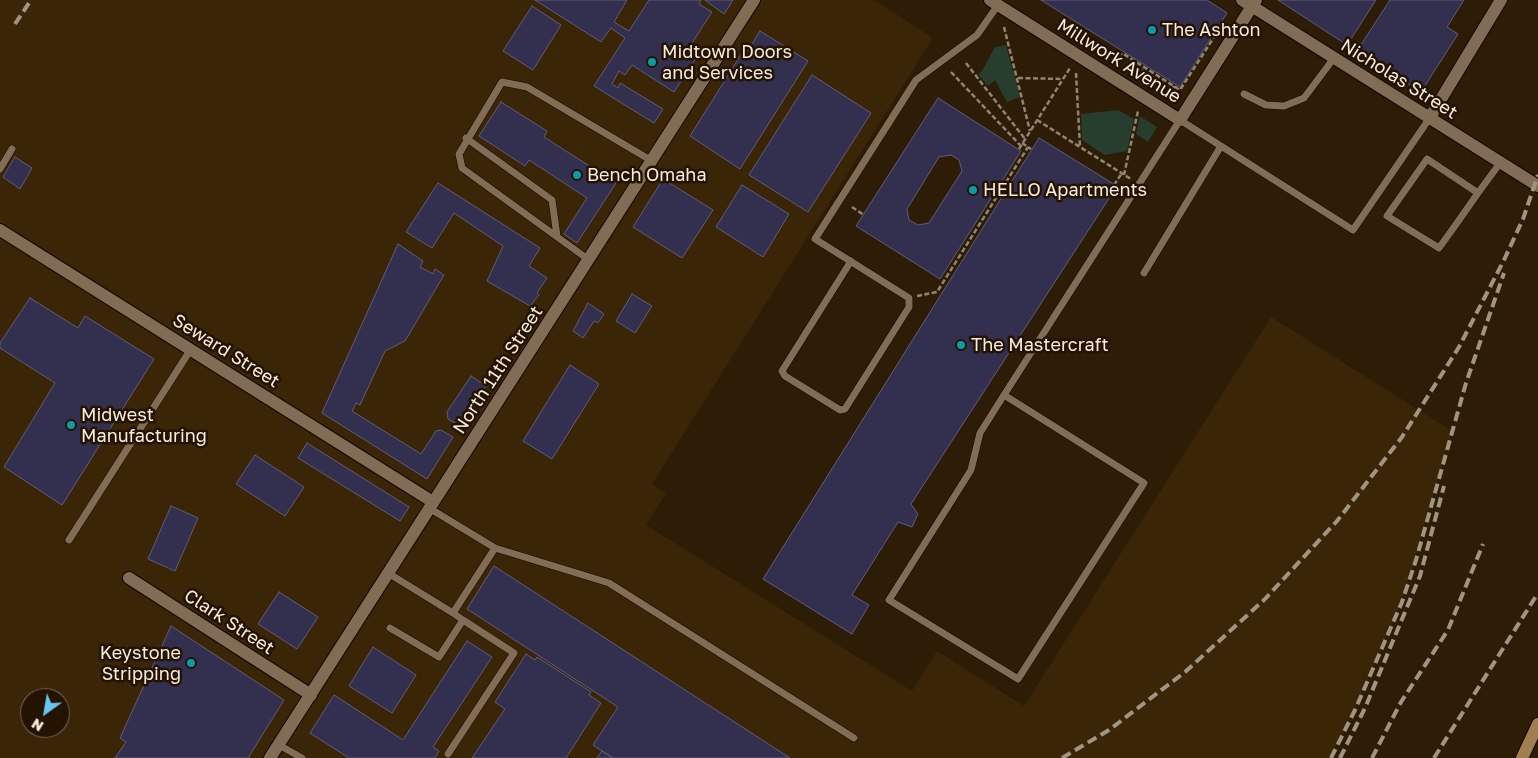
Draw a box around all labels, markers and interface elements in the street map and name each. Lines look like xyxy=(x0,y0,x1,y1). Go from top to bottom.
street label: Millwork Avenue xyxy=(1053,14,1185,108)
place label: The Ashton xyxy=(1162,19,1261,41)
marker: The Ashton xyxy=(1146,24,1158,36)
street label: Nicholas Street xyxy=(1337,34,1461,124)
place label: Midtown Doors and Services xyxy=(662,41,792,84)
marker: Midtown Doors and Services xyxy=(646,56,658,68)
place label: Bench Omaha xyxy=(587,164,707,186)
marker: Bench Omaha xyxy=(571,169,583,181)
place label: HELLO Apartments xyxy=(983,179,1147,201)
marker: HELLO Apartments xyxy=(967,184,979,196)
street label: North 11th Street xyxy=(449,302,547,438)
street label: Seward Street xyxy=(169,310,283,392)
place label: The Mastercraft xyxy=(971,334,1109,356)
marker: The Mastercraft xyxy=(955,339,967,351)
place label: Midwest Manufacturing xyxy=(81,404,207,446)
marker: Midwest Manufacturing xyxy=(65,419,77,431)
street label: Clark Street xyxy=(180,585,278,659)
place label: Keystone Stripping xyxy=(100,642,181,684)
marker: Keystone Stripping xyxy=(185,657,197,669)
north arrow xyxy=(20,688,70,738)
text: N xyxy=(28,715,46,735)

